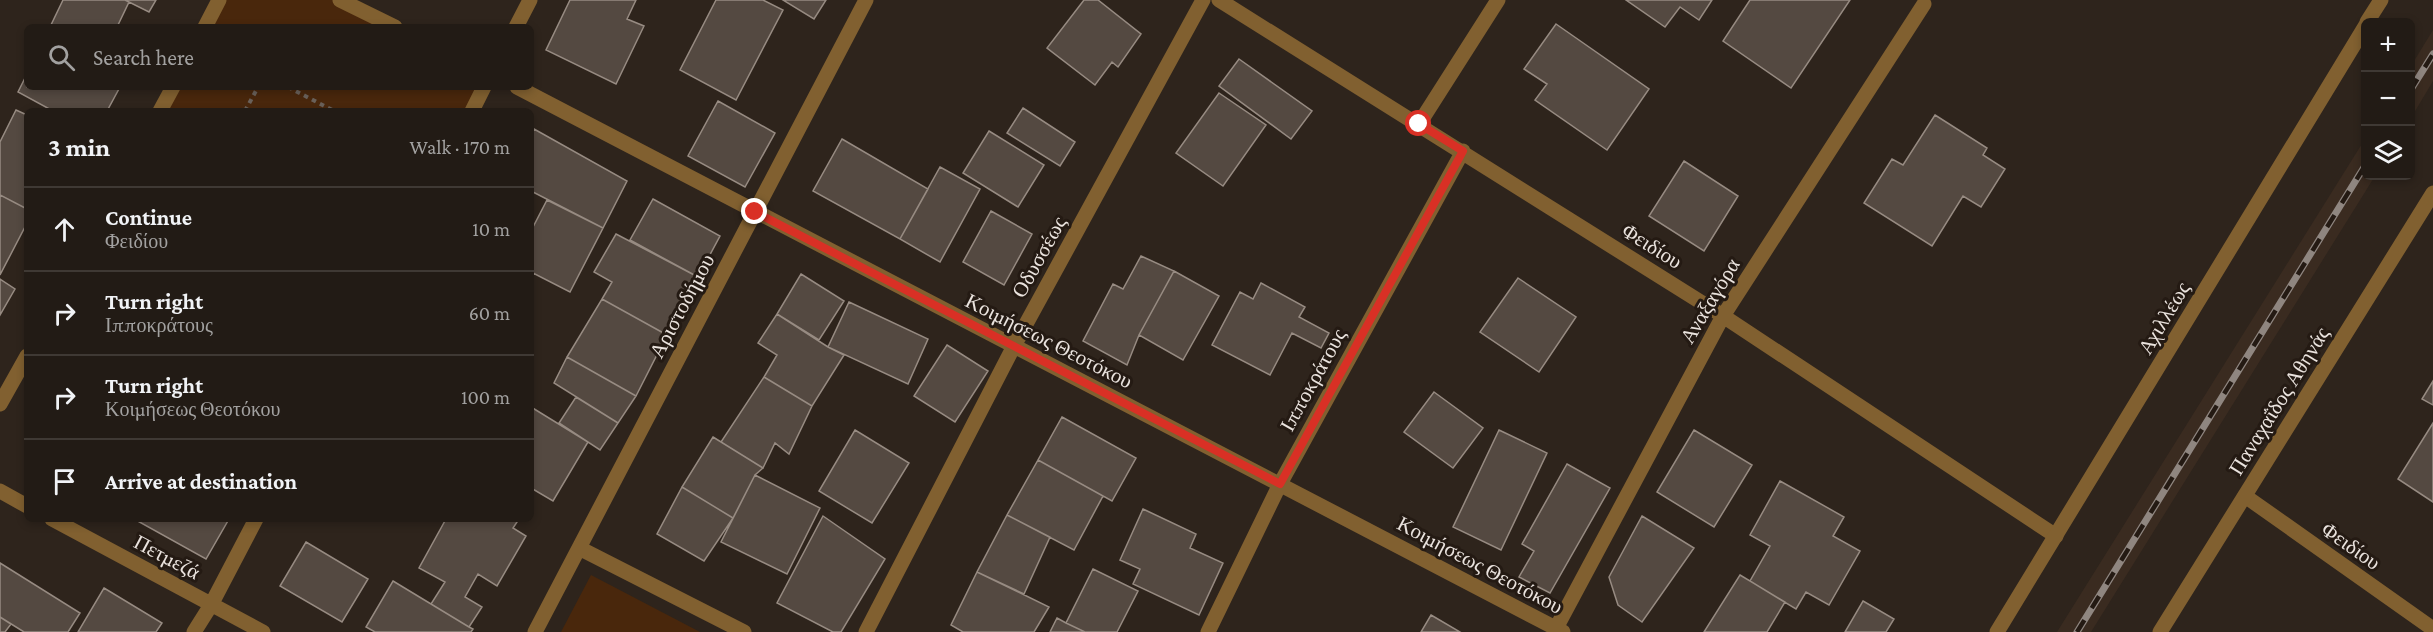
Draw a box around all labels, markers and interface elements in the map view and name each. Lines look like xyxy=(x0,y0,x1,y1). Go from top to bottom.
map controls xyxy=(2361,18,2415,180)
button: + xyxy=(2361,18,2415,72)
search box xyxy=(24,24,534,90)
icon: search xyxy=(45,41,78,74)
text: Search here xyxy=(93,45,194,70)
button: − xyxy=(2361,72,2415,126)
route start xyxy=(1405,110,1431,136)
button: layers xyxy=(2361,126,2415,180)
text: 3 min xyxy=(48,133,110,162)
text: Walk · 170 m xyxy=(409,136,510,158)
route end xyxy=(741,198,767,224)
text: Continue xyxy=(105,205,192,230)
street label: Οδυσσέως xyxy=(1007,212,1071,302)
icon: ahead xyxy=(48,213,81,246)
text: 10 m xyxy=(472,218,510,240)
street label: Φειδίου xyxy=(1618,218,1686,274)
text: Φειδίου xyxy=(105,230,168,252)
street label: Αριστοδήμου xyxy=(645,250,719,362)
street label: Αναξαγόρα xyxy=(1675,254,1745,348)
street label: Αχιλλέως xyxy=(2133,277,2195,358)
street label: Κοιμήσεως Θεοτόκου xyxy=(961,288,1137,394)
text: Turn right xyxy=(105,289,203,314)
icon: right xyxy=(48,297,81,330)
text: 60 m xyxy=(469,302,510,324)
text: Ιπποκράτους xyxy=(105,314,213,336)
street label: Παναχαΐδος Αθηνάς xyxy=(2224,322,2335,479)
street label: Ιπποκράτους xyxy=(1275,324,1351,435)
text: Turn right xyxy=(105,373,203,398)
icon: right xyxy=(48,381,81,414)
text: 100 m xyxy=(461,386,510,408)
text: Κοιμήσεως Θεοτόκου xyxy=(105,398,280,420)
icon: arrive xyxy=(48,465,81,498)
text: Arrive at destination xyxy=(105,469,297,494)
street label: Κοιμήσεως Θεοτόκου xyxy=(1393,511,1567,619)
street label: Φειδίου xyxy=(2317,517,2385,575)
street label: Πετμεζά xyxy=(130,530,204,584)

